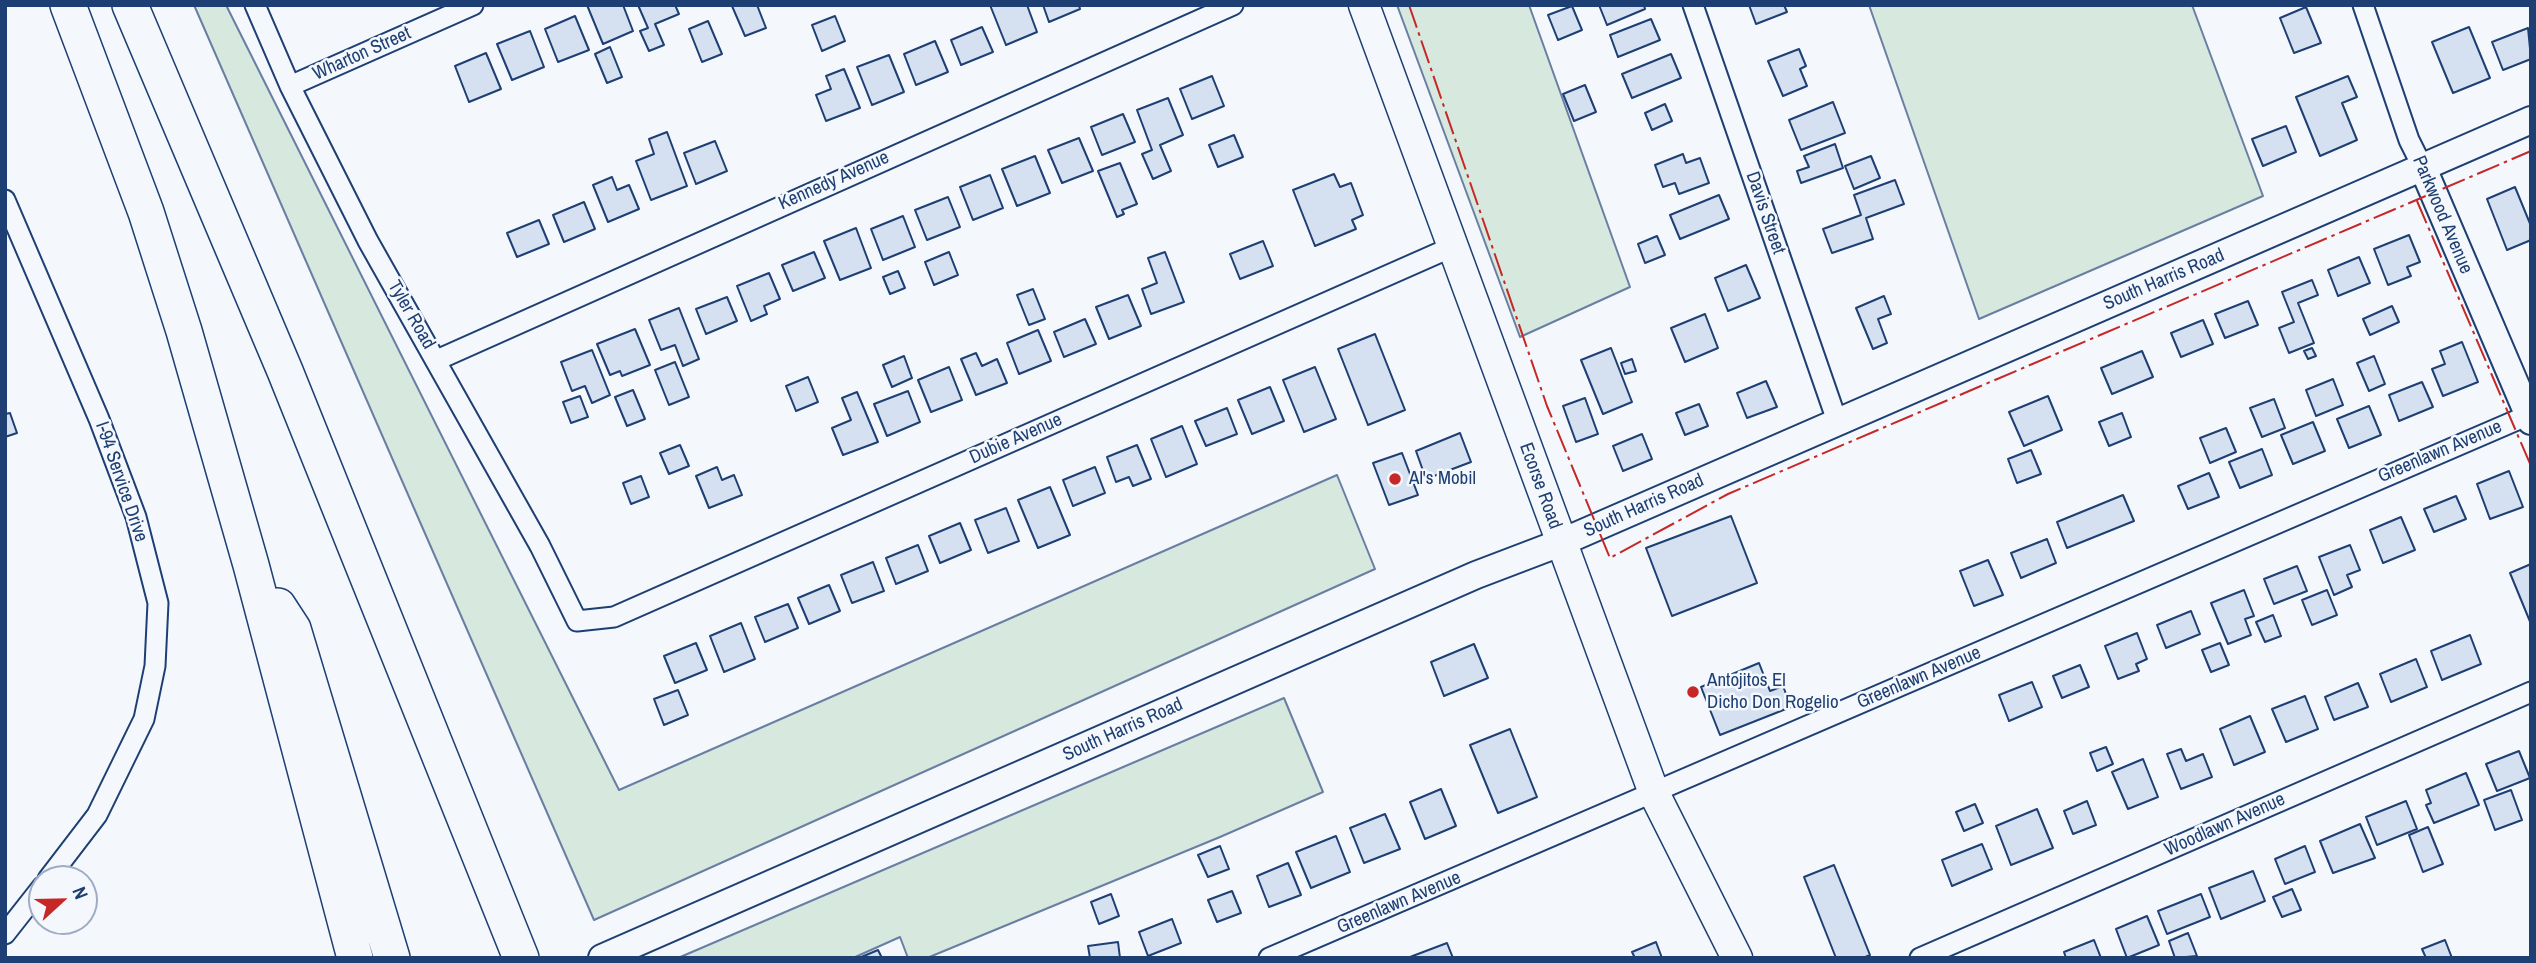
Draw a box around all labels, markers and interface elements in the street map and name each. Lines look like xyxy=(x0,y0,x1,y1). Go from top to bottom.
street label: Wharton Street xyxy=(310,22,414,86)
street label: Kennedy Avenue xyxy=(775,147,893,215)
street label: Parkwood Avenue xyxy=(2407,152,2477,278)
street label: Davis Street xyxy=(1740,169,1790,257)
street label: South Harris Road xyxy=(2100,244,2228,316)
street label: Tyler Road xyxy=(382,277,440,353)
street label: Dubie Avenue xyxy=(966,409,1066,469)
street label: Greenlawn Avenue xyxy=(2375,416,2505,488)
street label: I-94 Service Drive xyxy=(90,419,152,545)
street label: Ecorse Road xyxy=(1514,440,1566,532)
place label: Al's Mobil xyxy=(1409,468,1476,490)
street label: South Harris Road xyxy=(1580,469,1708,543)
marker: Al's Mobil xyxy=(1387,471,1403,487)
street label: Greenlawn Avenue xyxy=(1854,642,1984,714)
place label: Antojitos El Dicho Don Rogelio xyxy=(1707,670,1839,714)
marker: Antojitos El Dicho Don Rogelio xyxy=(1685,684,1701,700)
street label: South Harris Road xyxy=(1059,693,1187,767)
street label: Woodlawn Avenue xyxy=(2161,788,2289,862)
north arrow xyxy=(28,865,98,935)
street label: Greenlawn Avenue xyxy=(1334,867,1464,939)
text: N xyxy=(66,883,95,903)

